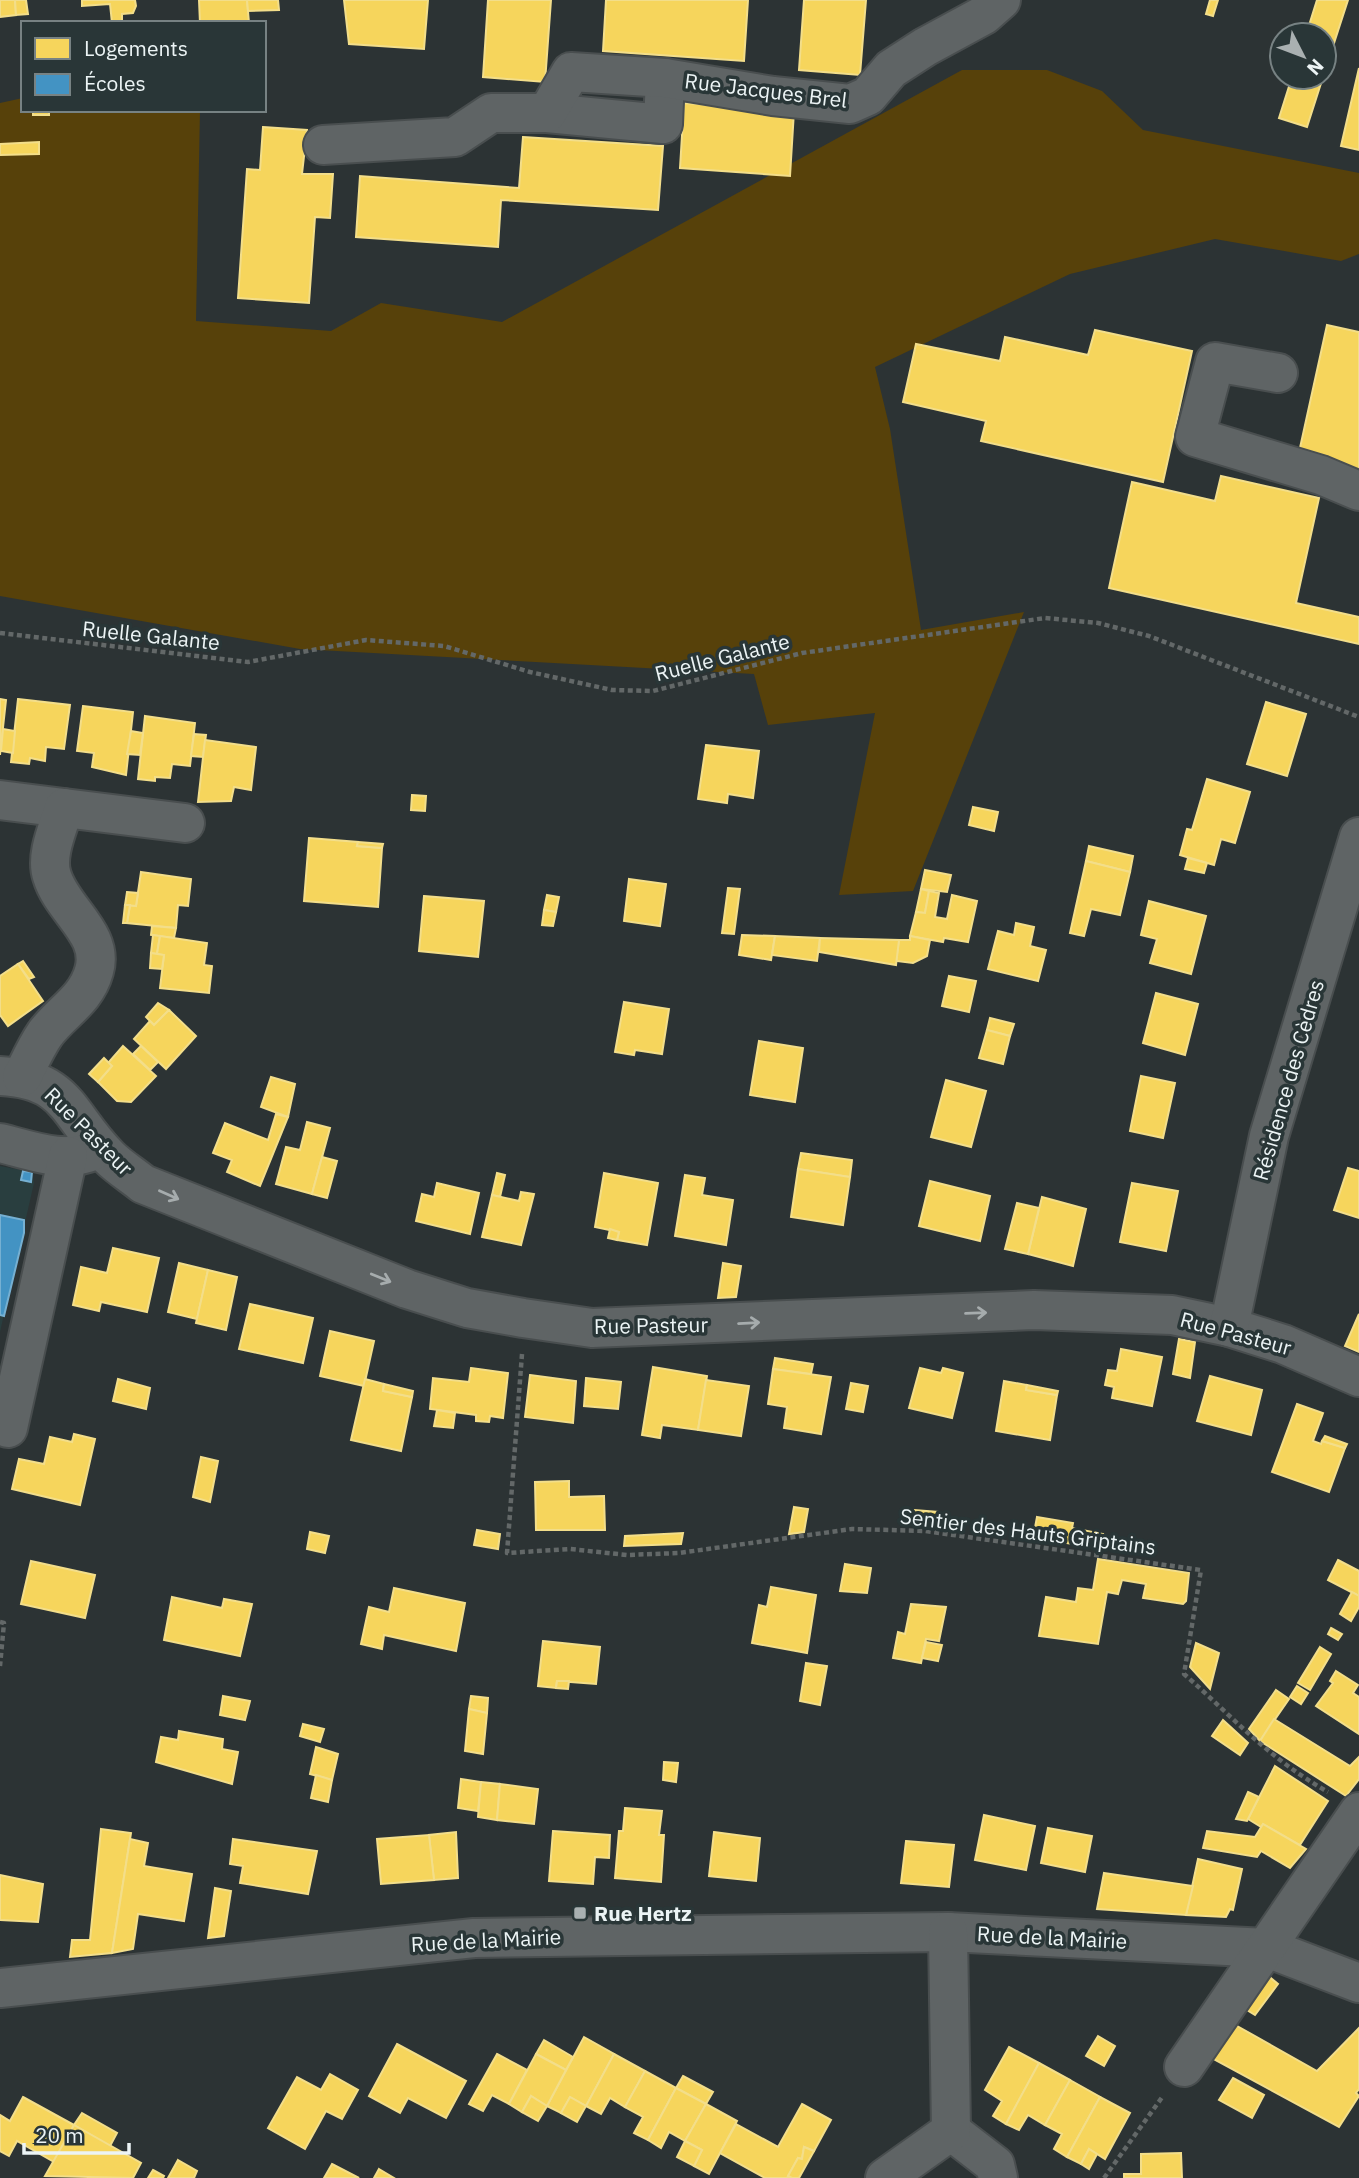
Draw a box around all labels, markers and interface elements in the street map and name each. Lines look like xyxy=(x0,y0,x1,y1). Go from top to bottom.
legend xyxy=(21,21,266,112)
north arrow xyxy=(1268,21,1338,91)
text: Logements xyxy=(84,34,188,62)
text: N xyxy=(1302,54,1329,81)
street label: Rue Jacques Brel xyxy=(683,66,849,114)
text: Écoles xyxy=(84,69,146,97)
street label: Ruelle Galante xyxy=(81,614,221,656)
street label: Ruelle Galante xyxy=(652,627,792,687)
street label: Résidence des Cèdres xyxy=(1246,976,1330,1184)
street label: Rue Pasteur xyxy=(39,1081,139,1181)
one-way arrow xyxy=(158,1189,179,1202)
one-way arrow xyxy=(369,1273,391,1286)
street label: Rue Pasteur xyxy=(1177,1305,1295,1361)
one-way arrow xyxy=(964,1306,987,1319)
street label: Rue Pasteur xyxy=(594,1310,709,1340)
one-way arrow xyxy=(737,1316,759,1329)
street label: Sentier des Hauts Griptains xyxy=(898,1501,1158,1561)
place label: Rue Hertz xyxy=(594,1899,692,1927)
marker: Rue Hertz xyxy=(572,1905,588,1921)
street label: Rue de la Mairie xyxy=(976,1919,1128,1955)
street label: Rue de la Mairie xyxy=(410,1922,562,1958)
scale bar xyxy=(24,2112,130,2156)
text: 20 m xyxy=(35,2121,84,2149)

